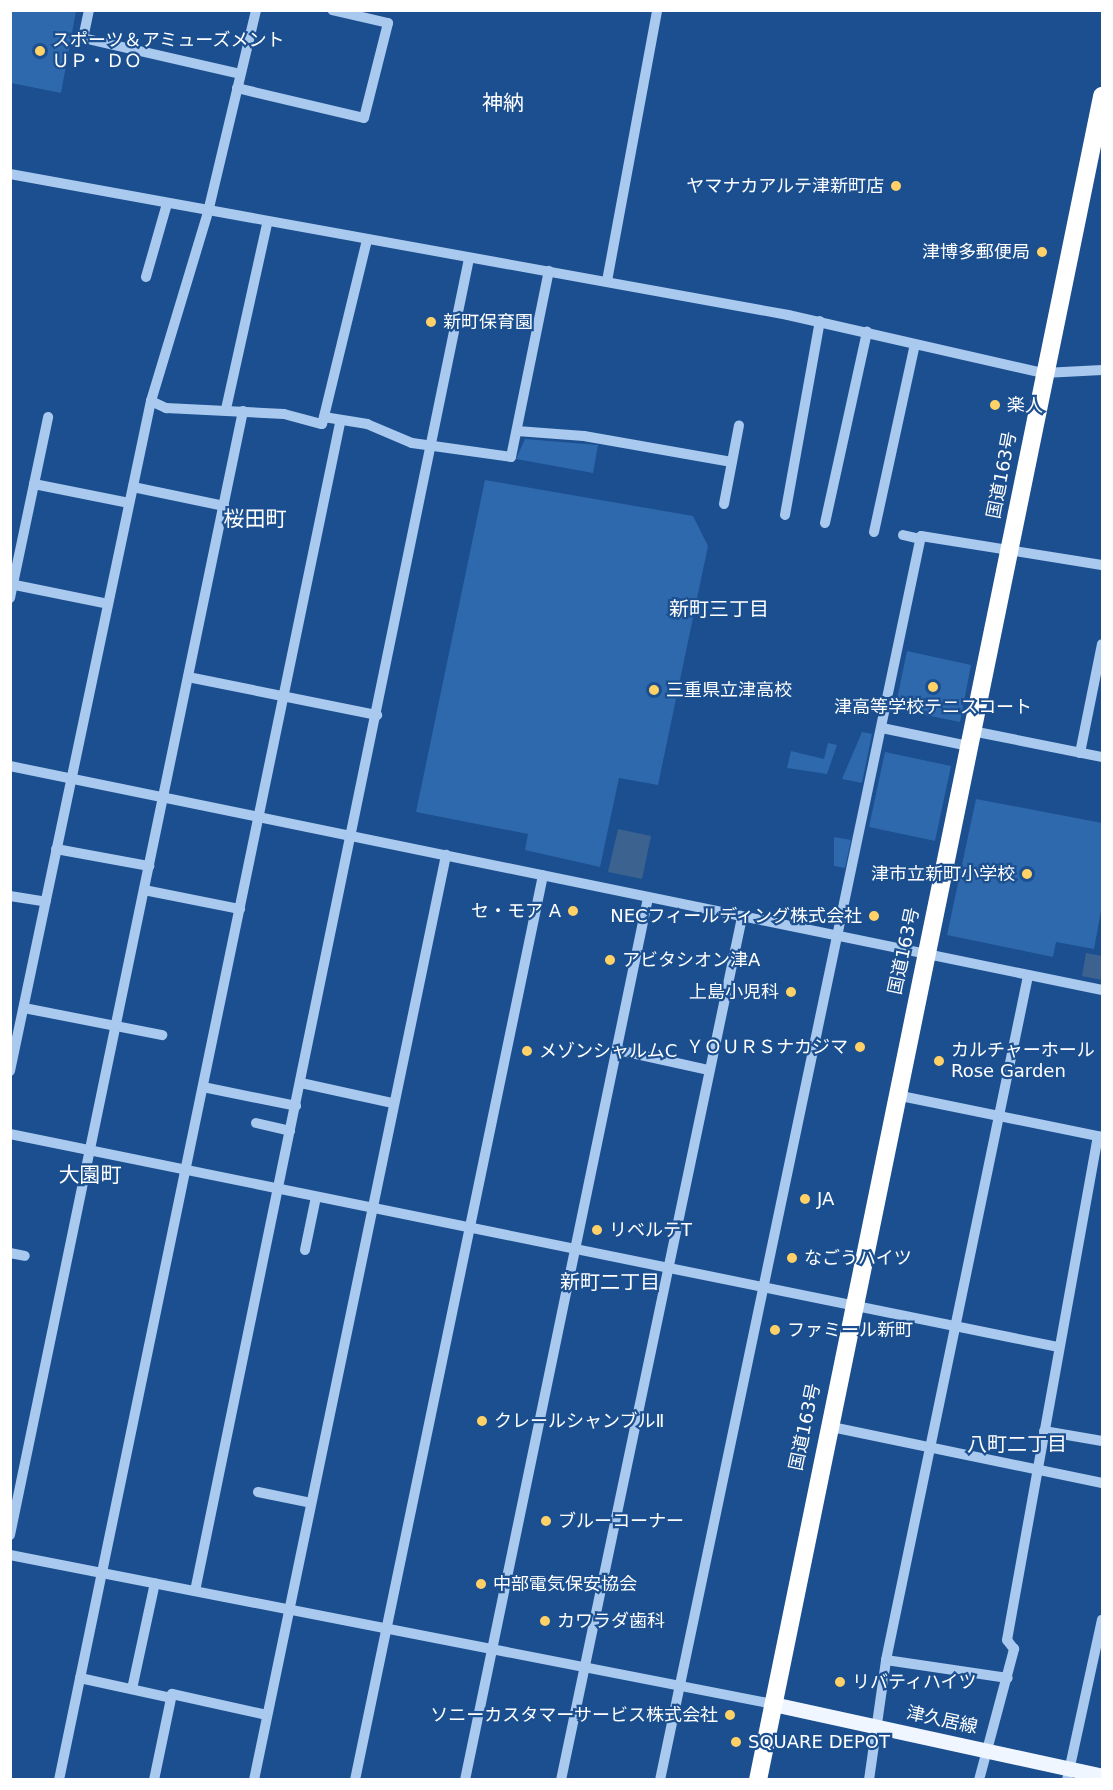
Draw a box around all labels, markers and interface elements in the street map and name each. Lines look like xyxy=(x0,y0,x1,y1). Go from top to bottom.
place label: スポーツ＆アミューズメント ＵＰ・ＤＯ xyxy=(52,30,286,72)
marker: スポーツ＆アミューズメント ＵＰ・ＤＯ xyxy=(33,44,47,58)
district label: 神納 xyxy=(482,90,524,116)
place label: ヤマナカアルテ津新町店 xyxy=(686,175,884,197)
marker: ヤマナカアルテ津新町店 xyxy=(889,179,903,193)
place label: 津博多郵便局 xyxy=(922,241,1030,263)
marker: 津博多郵便局 xyxy=(1035,245,1049,259)
place label: 新町保育園 xyxy=(443,311,533,333)
marker: 新町保育園 xyxy=(424,315,438,329)
place label: 楽人 xyxy=(1007,394,1043,416)
marker: 楽人 xyxy=(988,398,1002,412)
street label: 国道163号 xyxy=(983,430,1021,520)
district label: 桜田町 xyxy=(224,506,286,532)
district label: 新町三丁目 xyxy=(669,597,769,621)
place label: 三重県立津高校 xyxy=(666,679,792,701)
marker: 津高等学校テニスコート xyxy=(926,680,940,694)
marker: 三重県立津高校 xyxy=(647,683,661,697)
place label: 津高等学校テニスコート xyxy=(834,696,1032,718)
place label: 津市立新町小学校 xyxy=(871,863,1015,885)
marker: 津市立新町小学校 xyxy=(1020,867,1034,881)
place label: セ・モア A xyxy=(471,900,561,922)
marker: セ・モア A xyxy=(566,904,580,918)
place label: NECフィールディング株式会社 xyxy=(609,905,862,927)
street label: 国道163号 xyxy=(884,906,924,996)
marker: NECフィールディング株式会社 xyxy=(867,909,881,923)
place label: アビタシオン津A xyxy=(622,949,760,971)
marker: アビタシオン津A xyxy=(603,953,617,967)
place label: 上島小児科 xyxy=(689,981,779,1003)
marker: 上島小児科 xyxy=(784,985,798,999)
place label: ＹＯＵＲＳナカジマ xyxy=(686,1036,848,1058)
place label: メゾンシャルムC xyxy=(539,1040,678,1062)
marker: ＹＯＵＲＳナカジマ xyxy=(853,1040,867,1054)
place label: カルチャーホール Rose Garden xyxy=(951,1040,1095,1082)
marker: メゾンシャルムC xyxy=(520,1044,534,1058)
marker: カルチャーホール Rose Garden xyxy=(932,1054,946,1068)
district label: 大園町 xyxy=(59,1162,121,1188)
place label: JA xyxy=(817,1188,834,1210)
marker: JA xyxy=(798,1192,812,1206)
place label: リベルテT xyxy=(609,1219,692,1241)
marker: リベルテT xyxy=(590,1223,604,1237)
place label: なごうハイツ xyxy=(804,1247,912,1269)
marker: なごうハイツ xyxy=(785,1251,799,1265)
district label: 新町二丁目 xyxy=(560,1270,660,1294)
place label: ファミール新町 xyxy=(787,1319,913,1341)
marker: ファミール新町 xyxy=(768,1323,782,1337)
street label: 国道163号 xyxy=(785,1382,825,1472)
place label: クレールシャンブルⅡ xyxy=(494,1410,665,1432)
marker: クレールシャンブルⅡ xyxy=(475,1414,489,1428)
district label: 八町二丁目 xyxy=(967,1432,1067,1456)
place label: ブルーコーナー xyxy=(558,1510,684,1532)
marker: ブルーコーナー xyxy=(539,1514,553,1528)
place label: 中部電気保安協会 xyxy=(493,1573,637,1595)
marker: 中部電気保安協会 xyxy=(474,1577,488,1591)
place label: カワラダ歯科 xyxy=(557,1610,665,1632)
marker: カワラダ歯科 xyxy=(538,1614,552,1628)
place label: リバティハイツ xyxy=(852,1671,978,1693)
marker: リバティハイツ xyxy=(833,1675,847,1689)
street label: 津久居線 xyxy=(905,1702,979,1738)
place label: ソニーカスタマーサービス株式会社 xyxy=(430,1704,718,1726)
marker: ソニーカスタマーサービス株式会社 xyxy=(723,1708,737,1722)
place label: SQUARE DEPOT xyxy=(748,1731,890,1753)
marker: SQUARE DEPOT xyxy=(729,1735,743,1749)

